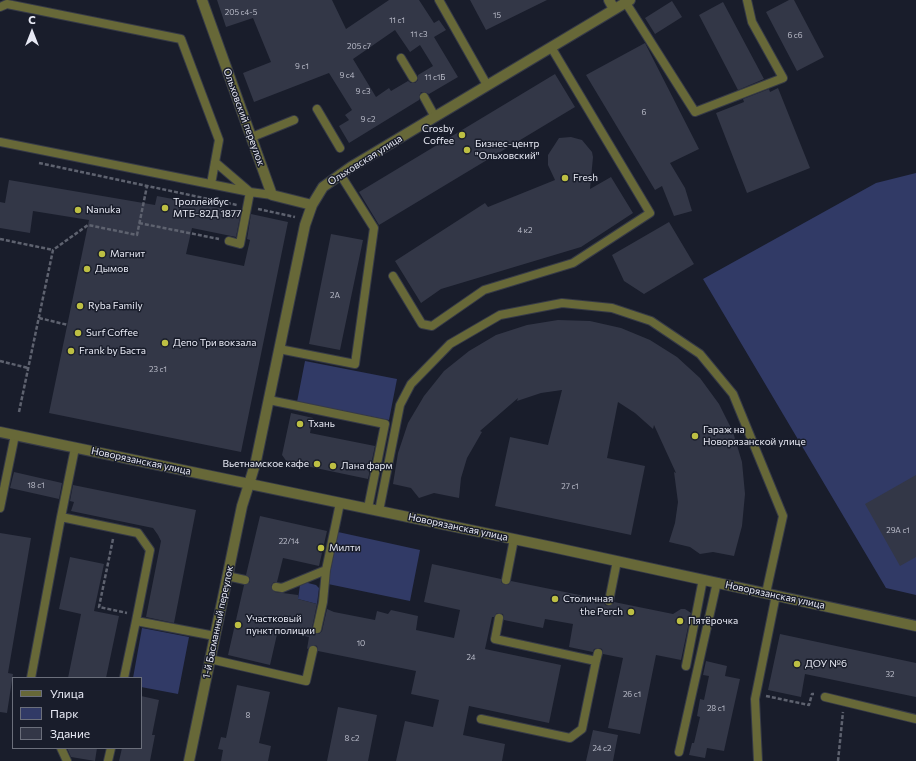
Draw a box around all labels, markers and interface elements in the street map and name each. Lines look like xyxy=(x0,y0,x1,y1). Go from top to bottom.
house number: 205 с4-5 xyxy=(225,7,257,17)
house number: 15 xyxy=(493,10,501,20)
north arrow xyxy=(12,12,52,52)
text: С xyxy=(28,13,36,26)
house number: 11 с1 xyxy=(389,15,405,25)
house number: 11 с3 xyxy=(411,29,427,39)
house number: 6 c6 xyxy=(787,30,803,40)
house number: 205 с7 xyxy=(347,41,371,51)
house number: 9 с1 xyxy=(295,61,309,71)
street label: Ольховский переулок xyxy=(221,67,267,167)
house number: 9 с4 xyxy=(339,70,355,80)
house number: 11 с1Б xyxy=(425,72,445,82)
house number: 9 с3 xyxy=(356,86,370,96)
house number: 6 xyxy=(642,107,646,117)
house number: 9 с2 xyxy=(361,114,375,124)
place label: Crosby Coffee xyxy=(422,123,454,146)
marker: Crosby Coffee xyxy=(457,130,467,140)
street label: Ольховская улица xyxy=(326,132,404,188)
place label: Бизнес-центр "Ольховский" xyxy=(475,138,539,162)
marker: Бизнес-центр "Ольховский" xyxy=(462,145,472,155)
place label: Fresh xyxy=(573,172,598,184)
marker: Fresh xyxy=(560,173,570,183)
place label: Троллейбус МТБ-82Д 1877 xyxy=(173,196,241,220)
marker: Троллейбус МТБ-82Д 1877 xyxy=(160,203,170,213)
place label: Nanuka xyxy=(86,204,121,216)
marker: Nanuka xyxy=(73,205,83,215)
house number: 4 к2 xyxy=(517,225,533,235)
place label: Магнит xyxy=(110,248,145,260)
marker: Магнит xyxy=(97,249,107,259)
place label: Дымов xyxy=(95,263,128,275)
marker: Дымов xyxy=(82,264,92,274)
house number: 2А xyxy=(330,290,340,300)
place label: Ryba Family xyxy=(88,300,143,312)
marker: Ryba Family xyxy=(75,301,85,311)
place label: Surf Coffee xyxy=(86,327,138,339)
marker: Surf Coffee xyxy=(73,328,83,338)
place label: Депо Три вокзала xyxy=(173,337,256,349)
marker: Депо Три вокзала xyxy=(160,338,170,348)
place label: Frank by Баста xyxy=(79,345,146,357)
marker: Frank by Баста xyxy=(66,346,76,356)
house number: 23 с1 xyxy=(149,364,167,374)
place label: Тхань xyxy=(308,418,335,430)
marker: Тхань xyxy=(295,419,305,429)
place label: Гараж на Новорязанской улице xyxy=(703,424,806,448)
marker: Гараж на Новорязанской улице xyxy=(690,431,700,441)
street label: Новорязанская улица xyxy=(90,445,192,477)
place label: Вьетнамское кафе xyxy=(223,458,309,470)
marker: Вьетнамское кафе xyxy=(312,459,322,469)
place label: Лана фарм xyxy=(341,460,393,472)
marker: Лана фарм xyxy=(328,461,338,471)
house number: 18 с1 xyxy=(27,480,45,490)
house number: 27 с1 xyxy=(561,481,579,491)
street label: Новорязанская улица xyxy=(407,511,509,543)
house number: 29А с1 xyxy=(886,525,910,535)
house number: 22/14 xyxy=(279,536,299,546)
place label: Милти xyxy=(329,542,361,554)
marker: Милти xyxy=(316,543,326,553)
street label: 1-й Басманный переулок xyxy=(200,564,236,680)
street label: Новорязанская улица xyxy=(724,579,826,611)
place label: Столичная xyxy=(563,593,613,605)
marker: Столичная xyxy=(550,594,560,604)
place label: the Perch xyxy=(580,606,623,618)
marker: the Perch xyxy=(626,607,636,617)
place label: Участковый пункт полиции xyxy=(246,613,315,636)
place label: Пятёрочка xyxy=(688,615,738,627)
marker: Пятёрочка xyxy=(675,616,685,626)
marker: Участковый пункт полиции xyxy=(233,620,243,630)
house number: 10 xyxy=(357,638,365,648)
house number: 24 xyxy=(466,652,476,662)
place label: ДОУ №6 xyxy=(805,658,847,670)
marker: ДОУ №6 xyxy=(792,659,802,669)
house number: 32 xyxy=(886,669,894,679)
legend xyxy=(12,677,142,749)
text: Улица xyxy=(50,686,84,700)
house number: 26 с1 xyxy=(623,689,641,699)
house number: 28 с1 xyxy=(707,703,725,713)
text: Парк xyxy=(50,706,79,720)
house number: 8 xyxy=(246,710,250,720)
text: Здание xyxy=(50,726,90,740)
house number: 8 с2 xyxy=(345,733,359,743)
house number: 24 с2 xyxy=(592,743,612,753)

